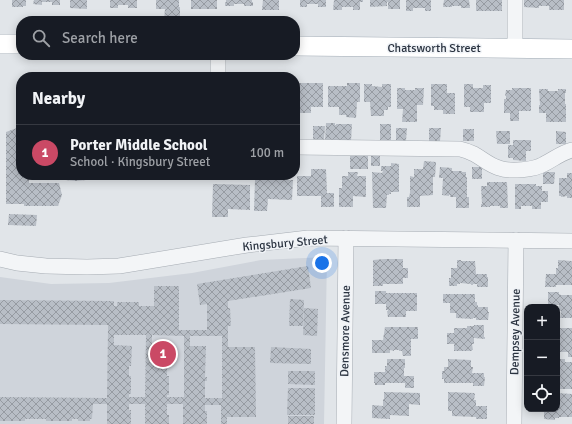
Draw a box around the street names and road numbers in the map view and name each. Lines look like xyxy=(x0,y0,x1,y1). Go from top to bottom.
street label: Chatsworth Street xyxy=(387,41,481,56)
street label: Kingsbury Street xyxy=(242,232,328,255)
street label: Densmore Avenue xyxy=(337,285,354,377)
street label: Dempsey Avenue xyxy=(507,289,524,375)

